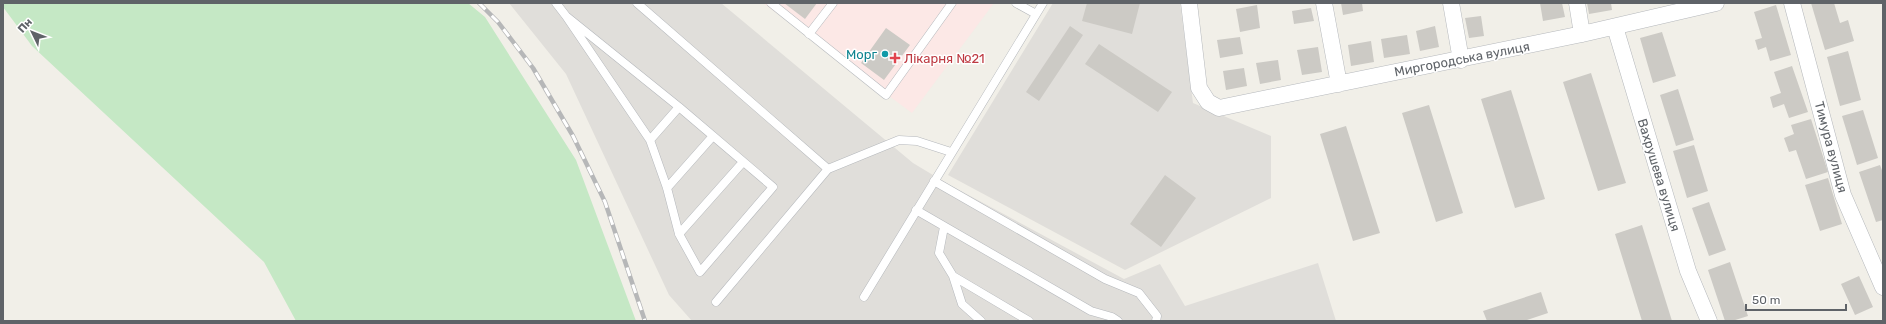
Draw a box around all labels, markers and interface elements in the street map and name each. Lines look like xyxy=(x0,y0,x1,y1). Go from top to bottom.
north arrow xyxy=(12,12,52,52)
text: Пн xyxy=(15,16,35,36)
street label: Миргородська вулиця xyxy=(1393,39,1531,79)
place label: Морг xyxy=(846,47,877,62)
marker: Морг xyxy=(880,49,890,59)
place label: Лікарня №21 xyxy=(904,51,985,66)
marker: Лікарня №21 xyxy=(889,52,901,64)
street label: Тимура вулиця xyxy=(1812,100,1850,194)
street label: Вахрушева вулиця xyxy=(1635,117,1683,233)
scale bar xyxy=(1746,286,1846,312)
text: 50 m xyxy=(1752,293,1780,307)

